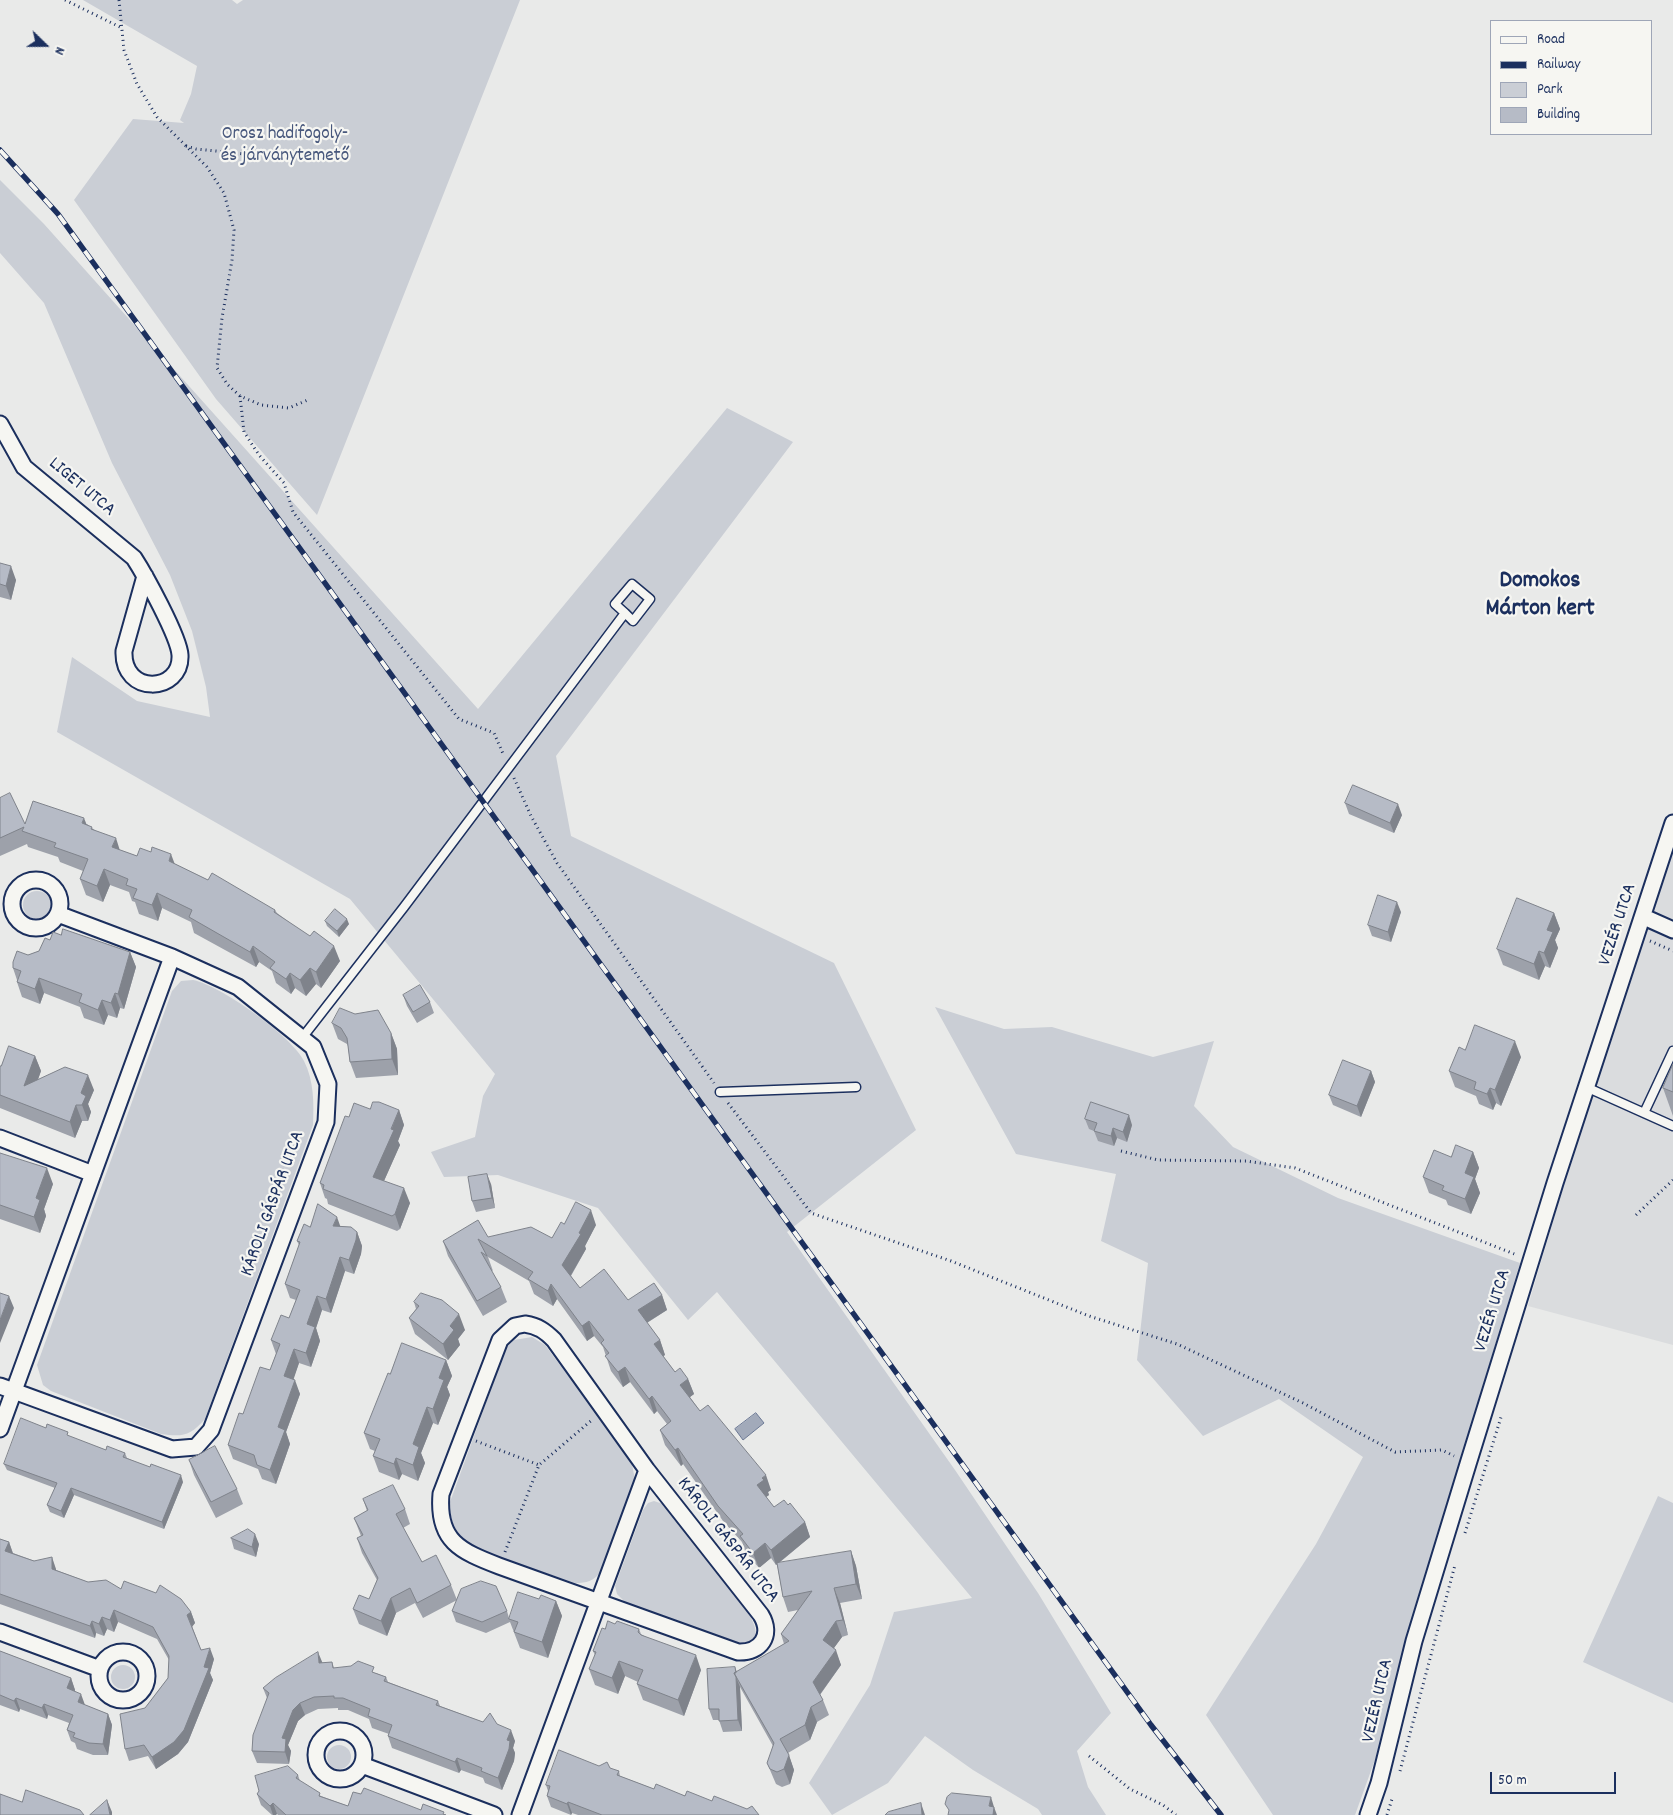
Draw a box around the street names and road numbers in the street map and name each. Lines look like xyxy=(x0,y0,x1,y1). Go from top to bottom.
street label: LIGET UTCA xyxy=(43,453,119,523)
street label: VEZÉR UTCA xyxy=(1595,881,1643,969)
street label: KÁROLI GÁSPÁR UTCA xyxy=(237,1128,311,1280)
street label: VEZÉR UTCA xyxy=(1471,1267,1517,1355)
street label: KÁROLI GÁSPÁR UTCA xyxy=(671,1474,783,1608)
street label: VEZÉR UTCA xyxy=(1358,1657,1400,1745)

